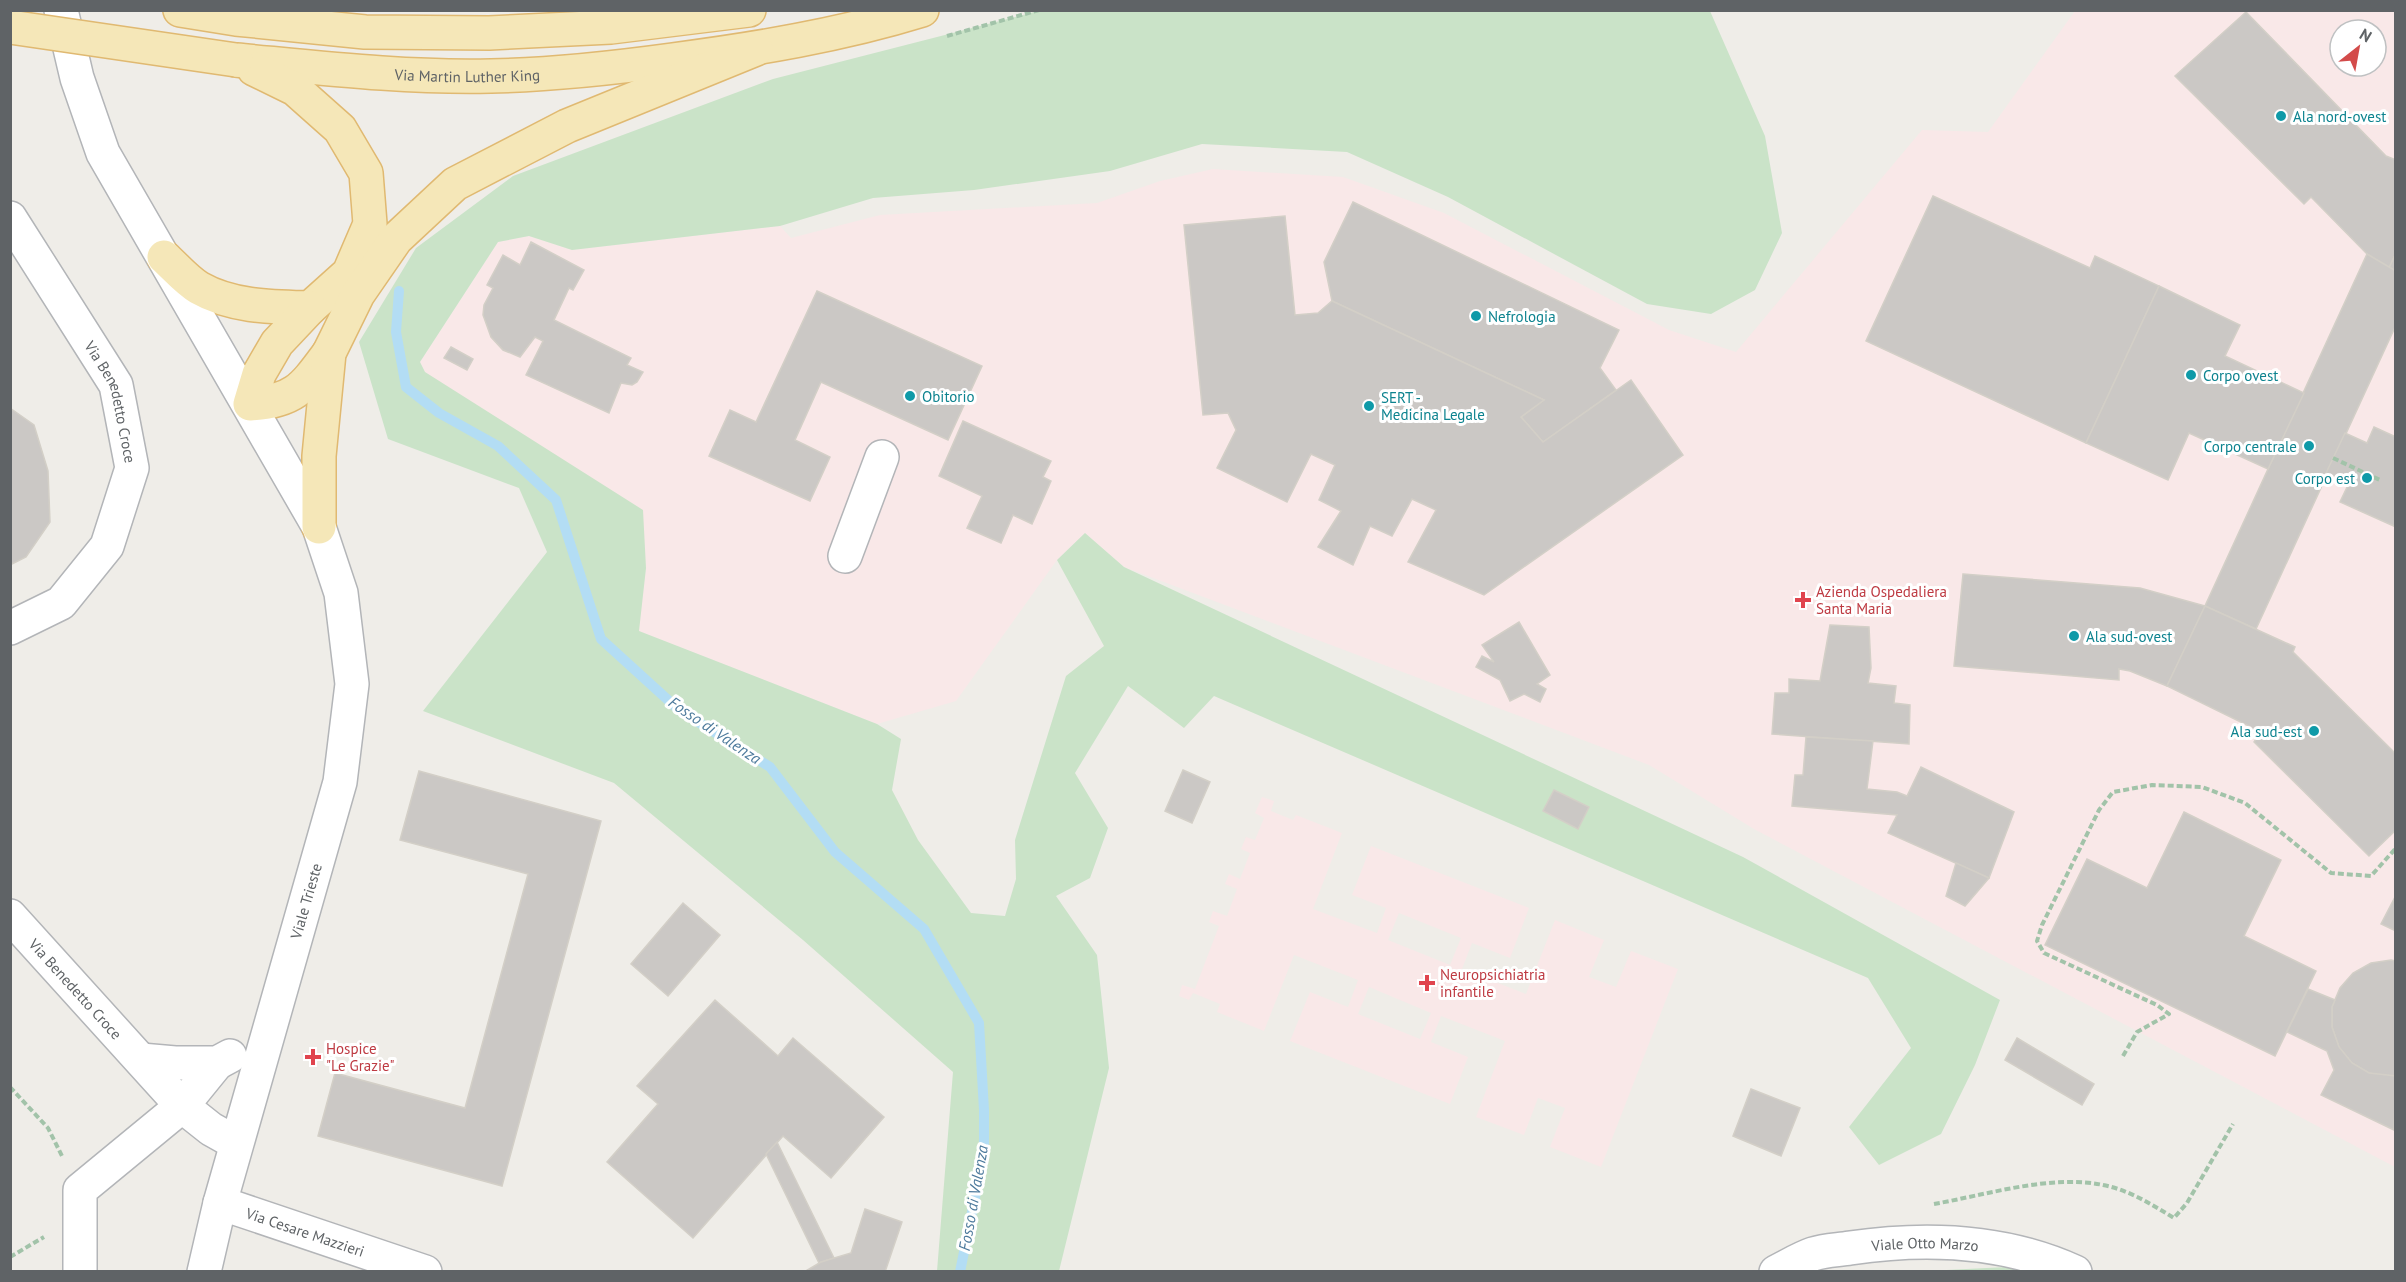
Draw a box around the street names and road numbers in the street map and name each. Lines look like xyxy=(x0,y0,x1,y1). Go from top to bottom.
street label: Via Martin Luther King xyxy=(393,64,541,86)
street label: Via Benedetto Croce xyxy=(80,336,140,464)
street label: Viale Trieste xyxy=(286,861,326,942)
street label: Via Benedetto Croce xyxy=(25,934,126,1043)
street label: Via Cesare Mazzieri xyxy=(243,1203,367,1260)
street label: Viale Otto Marzo xyxy=(1869,1233,1980,1255)

